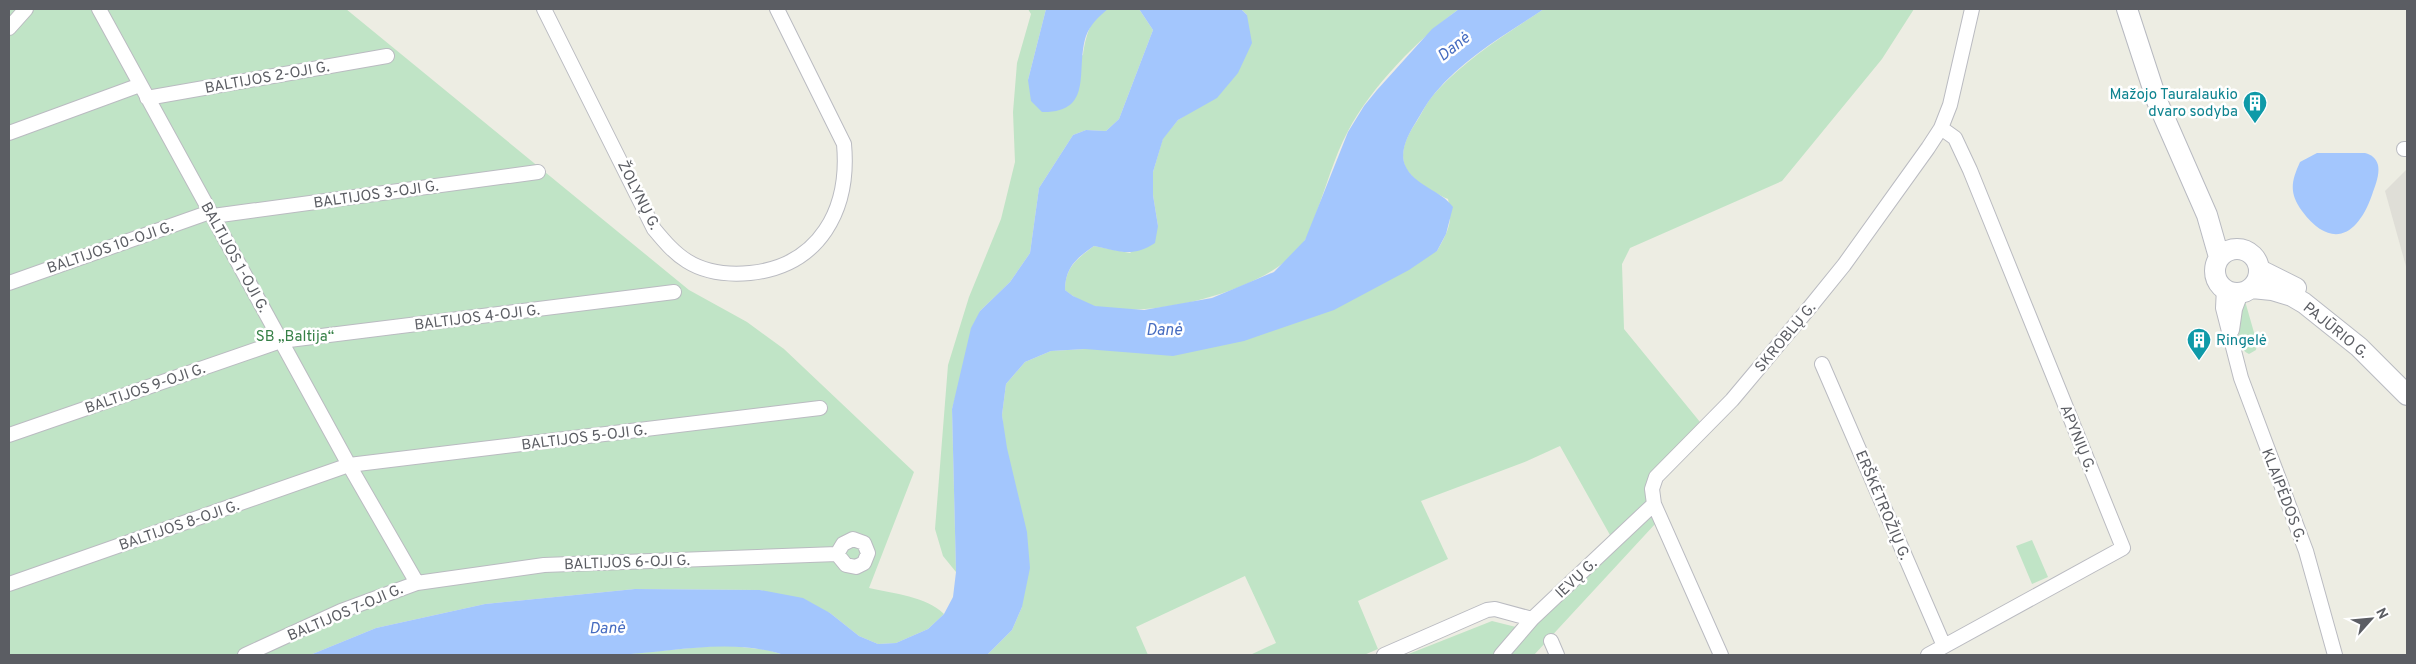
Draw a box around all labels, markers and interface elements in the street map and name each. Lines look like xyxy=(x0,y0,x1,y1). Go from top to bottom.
water label: Danė xyxy=(1434,28,1475,66)
street label: BALTIJOS 2-OJI G. xyxy=(203,58,331,99)
place label: Mažojo Tauralaukio dvaro sodyba xyxy=(2110,86,2238,122)
building icon: Mažojo Tauralaukio dvaro sodyba xyxy=(2242,90,2268,124)
street label: ŽOLYNŲ G. xyxy=(612,157,664,233)
street label: BALTIJOS 3-OJI G. xyxy=(312,177,440,214)
street label: BALTIJOS 1-OJI G. xyxy=(195,199,272,316)
street label: BALTIJOS 10-OJI G. xyxy=(45,218,176,279)
street label: SKROBLŲ G. xyxy=(1751,299,1821,377)
street label: PAJŪRIO G. xyxy=(2298,299,2372,363)
street label: BALTIJOS 4-OJI G. xyxy=(413,301,541,336)
water label: Danė xyxy=(1146,321,1183,341)
building icon: Ringelė xyxy=(2186,327,2212,361)
park label: SB „Baltija“ xyxy=(256,328,334,347)
place label: Ringelė xyxy=(2216,332,2267,351)
street label: BALTIJOS 9-OJI G. xyxy=(83,360,208,419)
street label: APYNIŲ G. xyxy=(2055,402,2099,475)
street label: BALTIJOS 5-OJI G. xyxy=(520,421,648,456)
street label: KLAIPĖDOS G. xyxy=(2256,446,2310,545)
street label: ERŠKĖTROŽIŲ G. xyxy=(1850,447,1915,563)
street label: BALTIJOS 8-OJI G. xyxy=(117,497,242,556)
street label: BALTIJOS 6-OJI G. xyxy=(564,552,690,575)
street label: IEVŲ G. xyxy=(1552,555,1602,603)
street label: BALTIJOS 7-OJI G. xyxy=(285,580,406,646)
north arrow xyxy=(2346,594,2396,644)
text: N xyxy=(2371,605,2391,622)
water label: Danė xyxy=(589,619,626,639)

